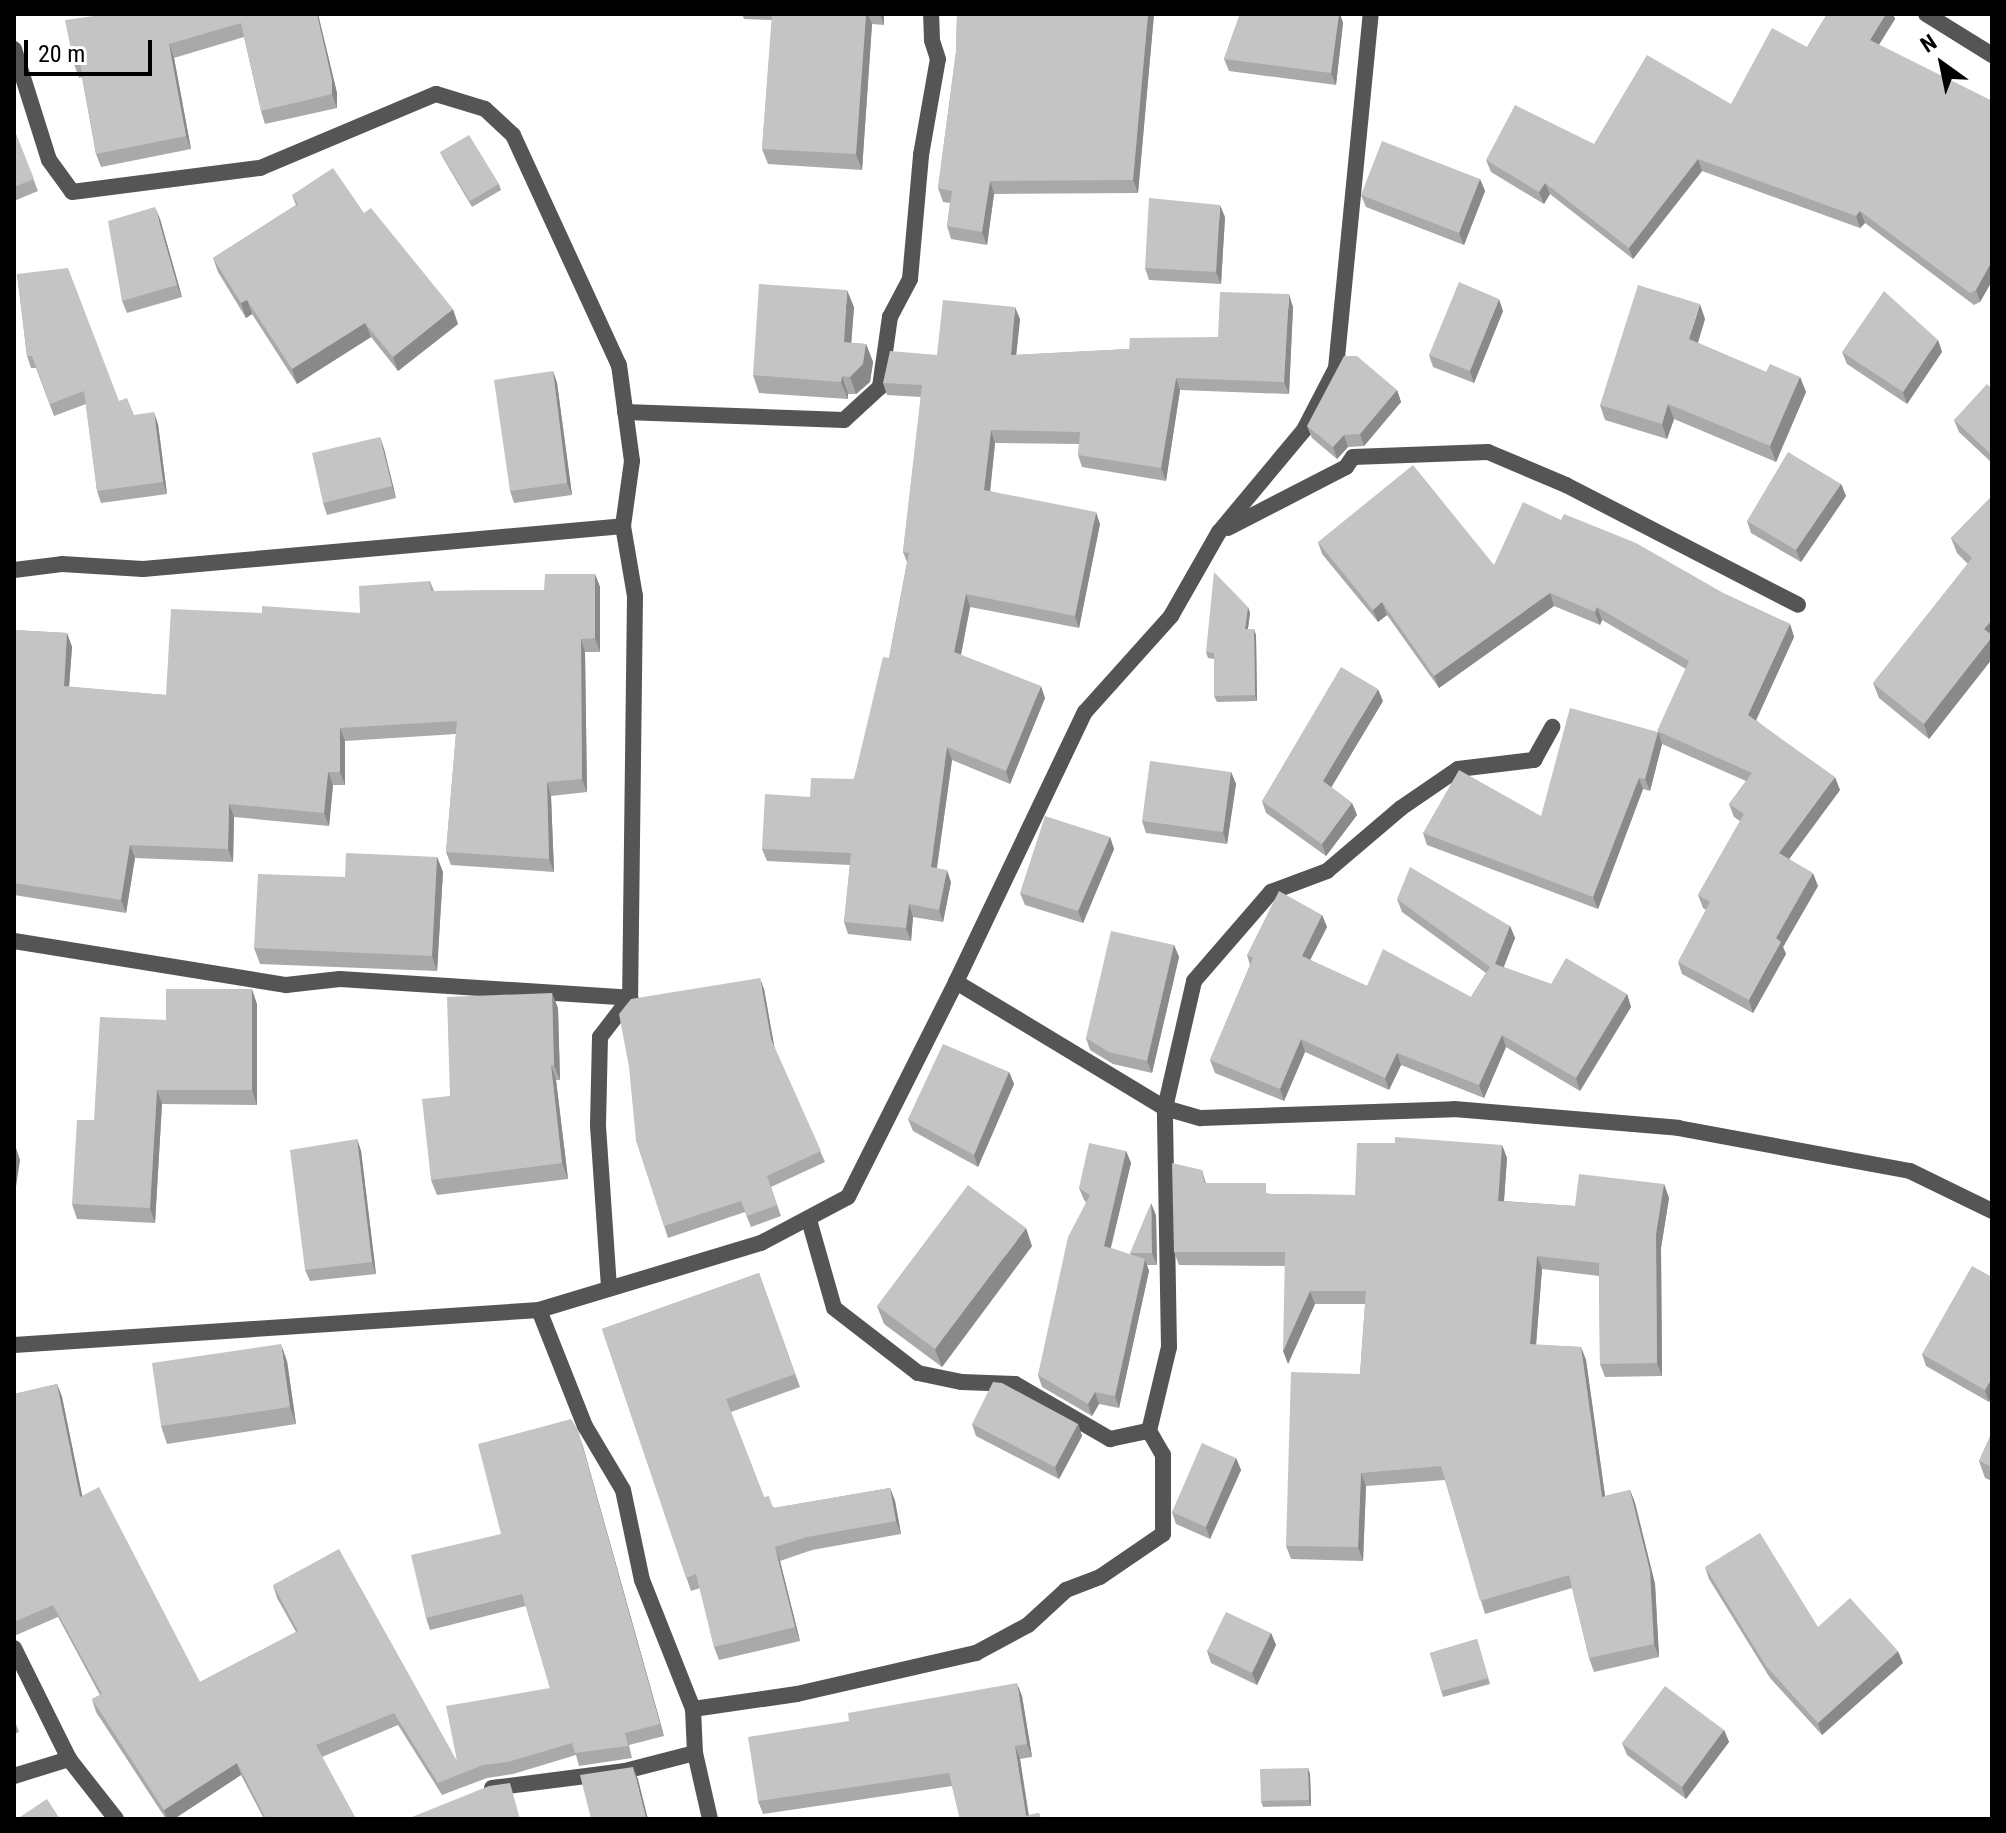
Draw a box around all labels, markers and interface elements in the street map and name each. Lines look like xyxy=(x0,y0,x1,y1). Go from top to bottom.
scale bar xyxy=(28,24,156,74)
north arrow xyxy=(1902,24,1982,104)
text: N xyxy=(1916,29,1941,58)
text: 20 m xyxy=(38,40,85,68)

